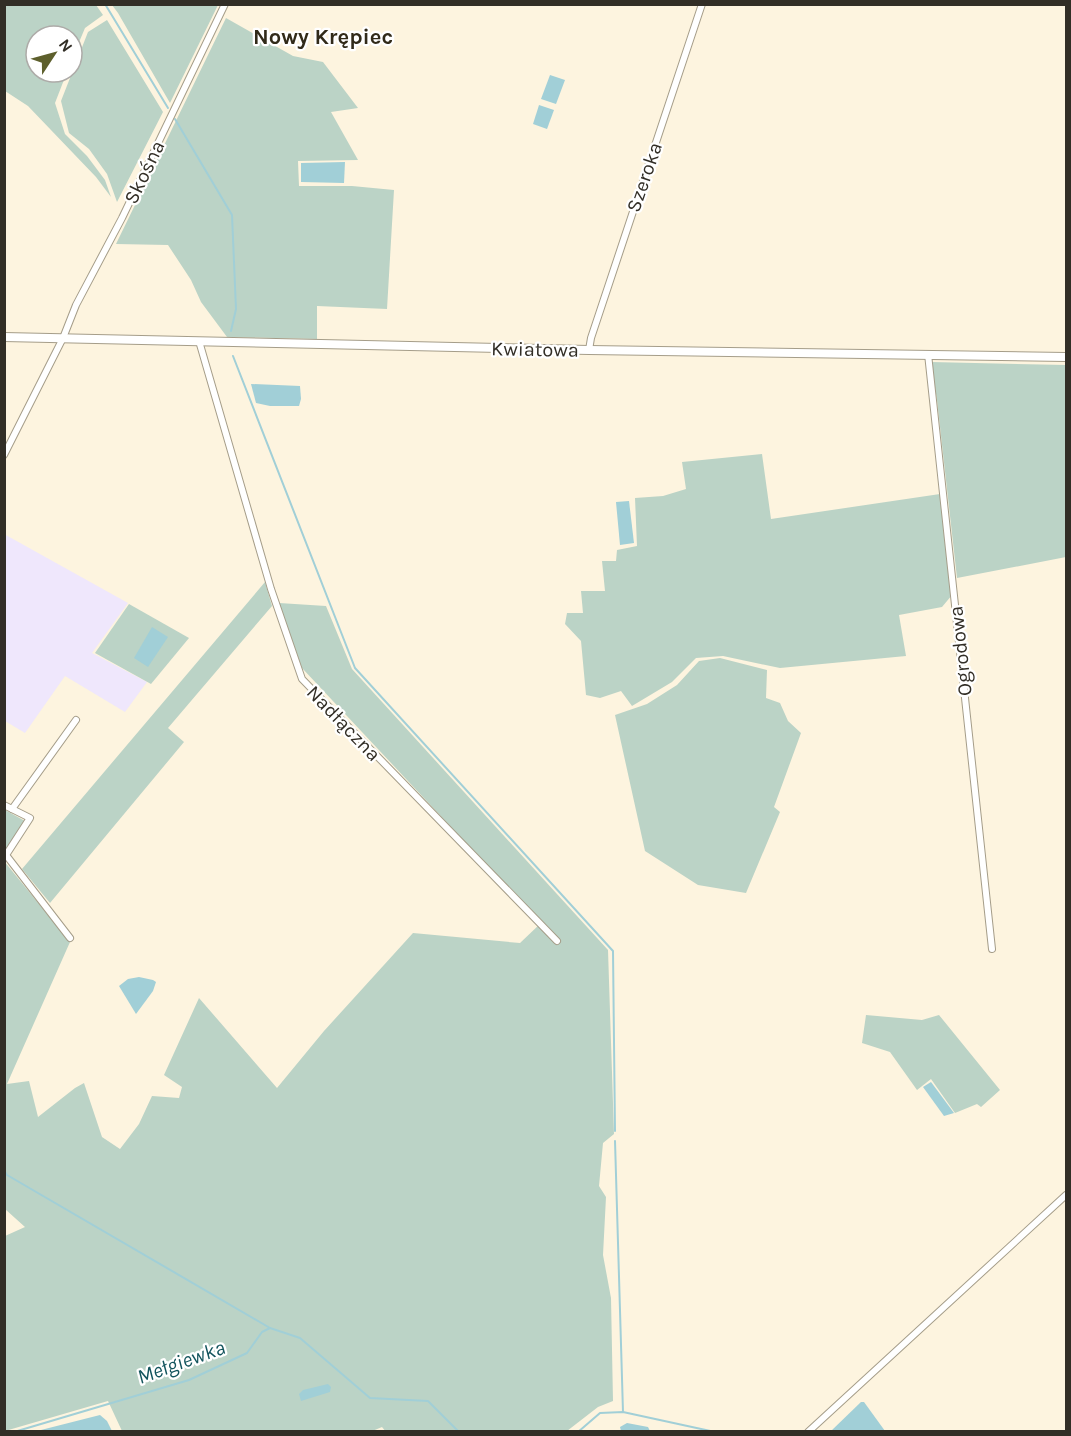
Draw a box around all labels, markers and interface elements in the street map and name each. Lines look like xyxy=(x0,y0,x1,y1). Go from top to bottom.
north arrow xyxy=(24,24,84,84)
district label: Nowy Krępiec xyxy=(253,24,393,50)
text: N xyxy=(55,35,77,56)
street label: Skośna xyxy=(119,137,170,208)
street label: Szeroka xyxy=(622,139,667,215)
street label: Kwiatowa xyxy=(491,337,579,362)
street label: Ogrodowa xyxy=(944,605,977,697)
street label: Nadłączna xyxy=(302,681,385,766)
water label: Mełgiewka xyxy=(134,1335,228,1389)

